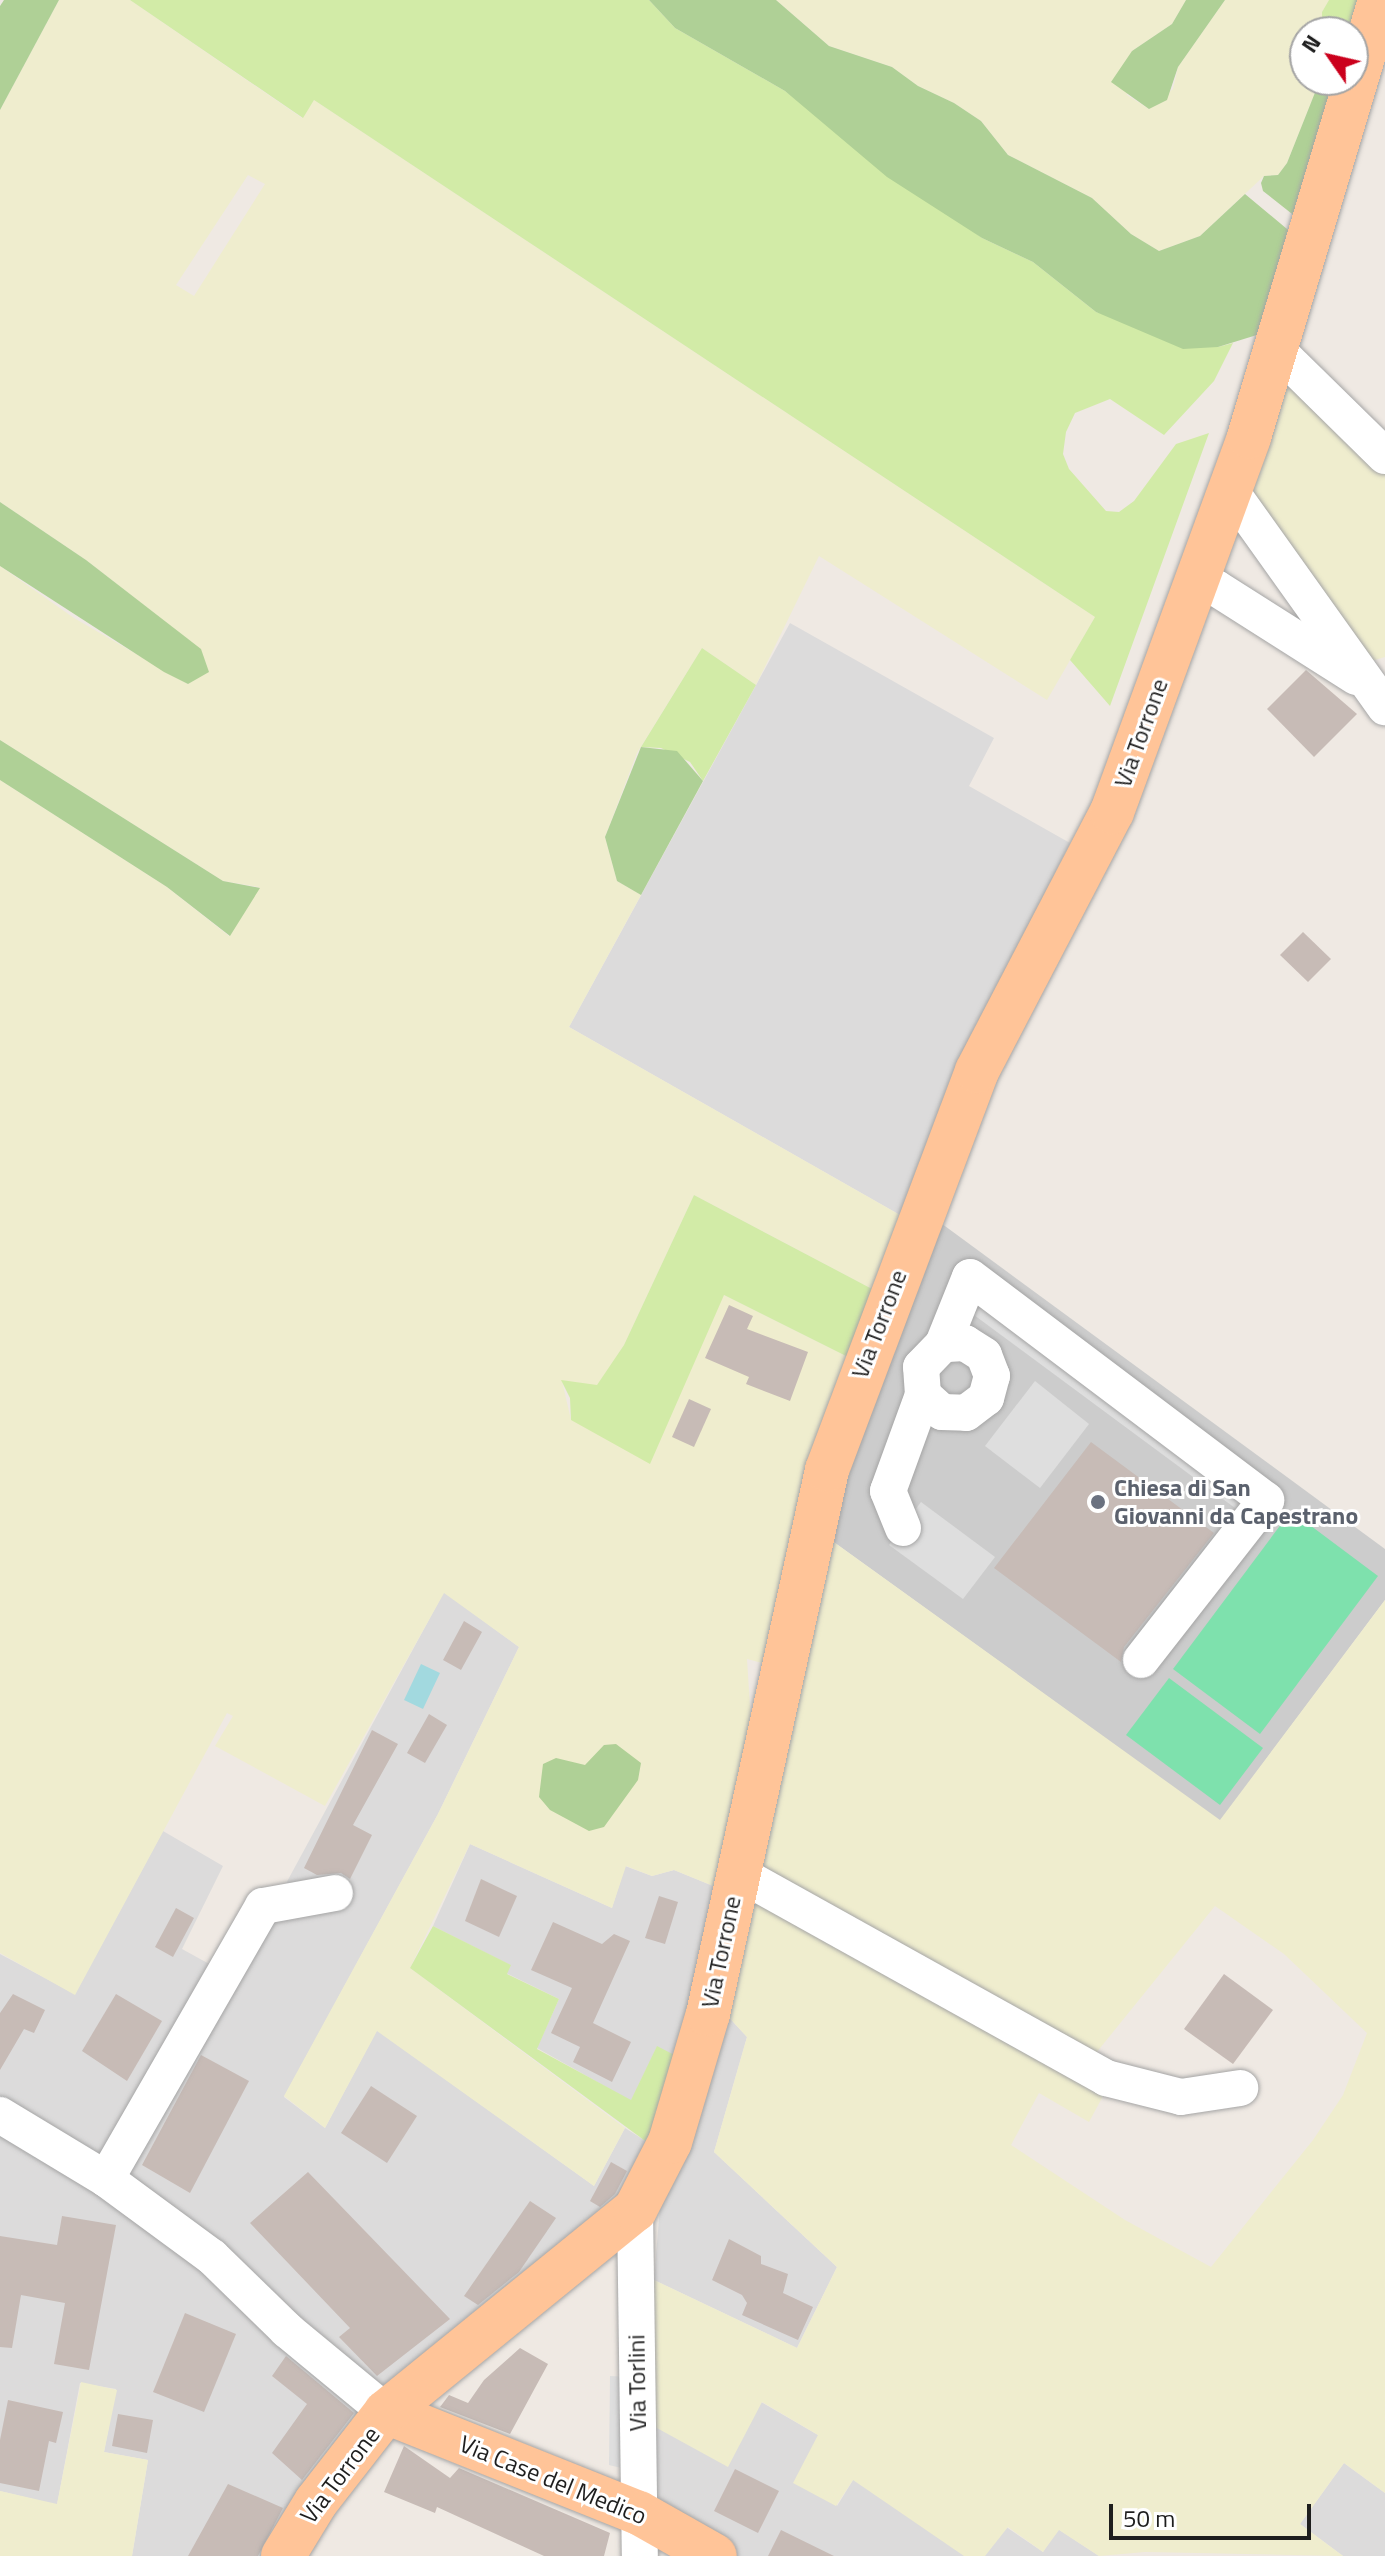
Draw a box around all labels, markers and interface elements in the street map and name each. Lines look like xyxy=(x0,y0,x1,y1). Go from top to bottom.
north arrow xyxy=(1289,16,1369,96)
text: N xyxy=(1292,28,1329,60)
street label: Via Torrone xyxy=(1108,675,1174,791)
street label: Via Torrone xyxy=(845,1266,913,1382)
place label: Chiesa di San Giovanni da Capestrano xyxy=(1114,1474,1358,1530)
marker: Chiesa di San Giovanni da Capestrano xyxy=(1089,1493,1107,1511)
street label: Via Torrone xyxy=(695,1893,747,2011)
street label: Via Torlini xyxy=(622,2334,652,2432)
street label: Via Torrone xyxy=(294,2421,386,2529)
street label: Via Case del Medico xyxy=(455,2429,651,2531)
scale bar xyxy=(1113,2488,1315,2538)
text: 50 m xyxy=(1123,2500,1175,2536)

